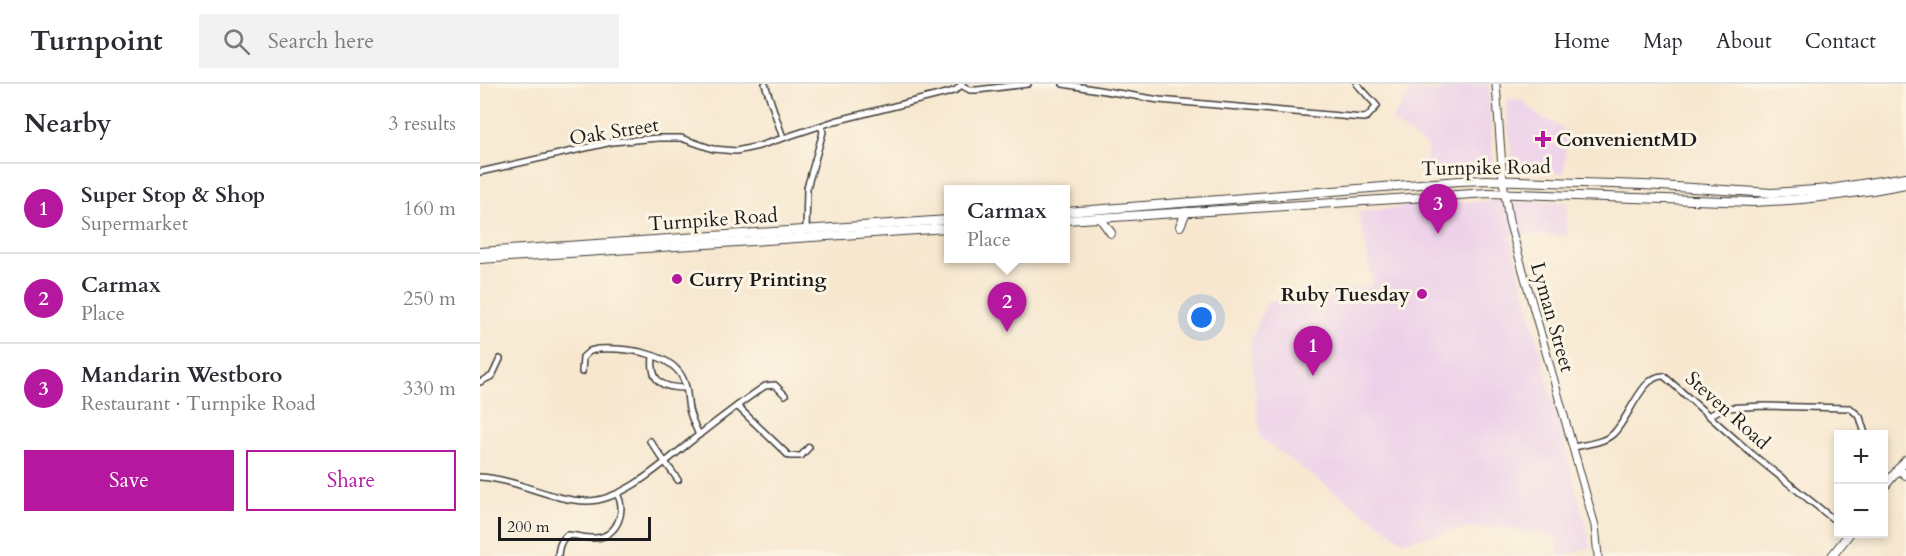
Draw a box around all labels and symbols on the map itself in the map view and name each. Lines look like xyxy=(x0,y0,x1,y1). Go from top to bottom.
street label: Oak Street xyxy=(567,111,661,152)
place label: ConvenientMD xyxy=(1556,126,1697,153)
marker: ConvenientMD xyxy=(1534,130,1552,148)
street label: Turnpike Road xyxy=(1421,153,1551,182)
pin: 3 xyxy=(1418,184,1458,234)
street label: Turnpike Road xyxy=(647,201,779,237)
street label: Lyman Street xyxy=(1524,259,1581,376)
place label: Curry Printing xyxy=(689,266,827,293)
marker: Curry Printing xyxy=(670,272,684,286)
place label: Ruby Tuesday xyxy=(1281,281,1411,308)
pin: 2 xyxy=(988,282,1026,332)
marker: Ruby Tuesday xyxy=(1415,287,1429,301)
your location xyxy=(1187,303,1216,332)
pin: 1 xyxy=(1294,326,1332,376)
street label: Steven Road xyxy=(1680,365,1776,456)
scale bar xyxy=(498,514,651,542)

